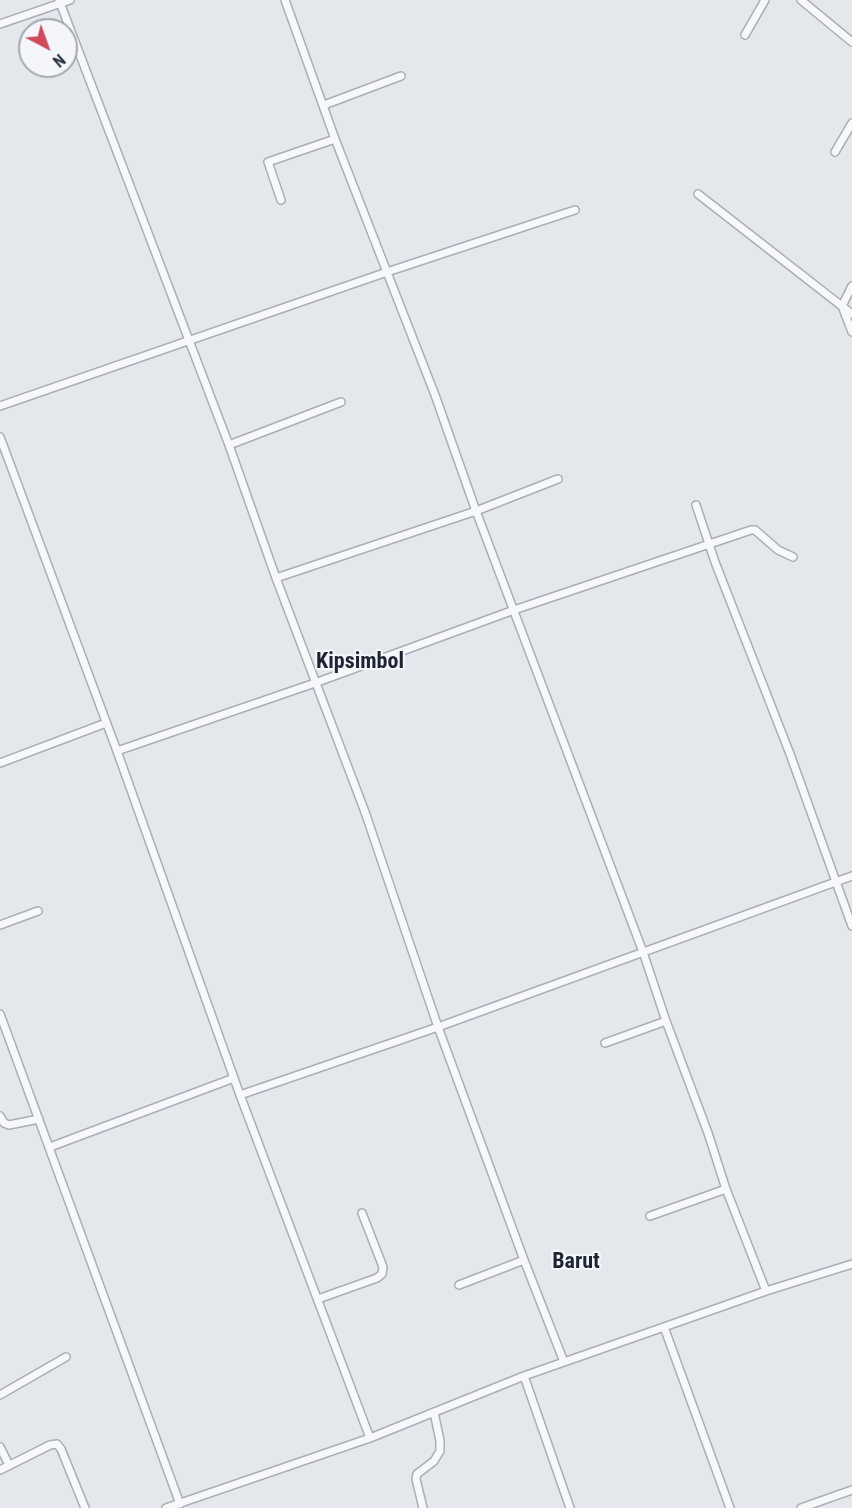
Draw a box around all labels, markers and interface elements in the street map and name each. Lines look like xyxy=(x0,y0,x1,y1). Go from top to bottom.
north arrow xyxy=(18,18,78,78)
text: N xyxy=(49,50,69,71)
district label: Kipsimbol xyxy=(316,649,404,675)
district label: Barut xyxy=(552,1249,600,1275)

